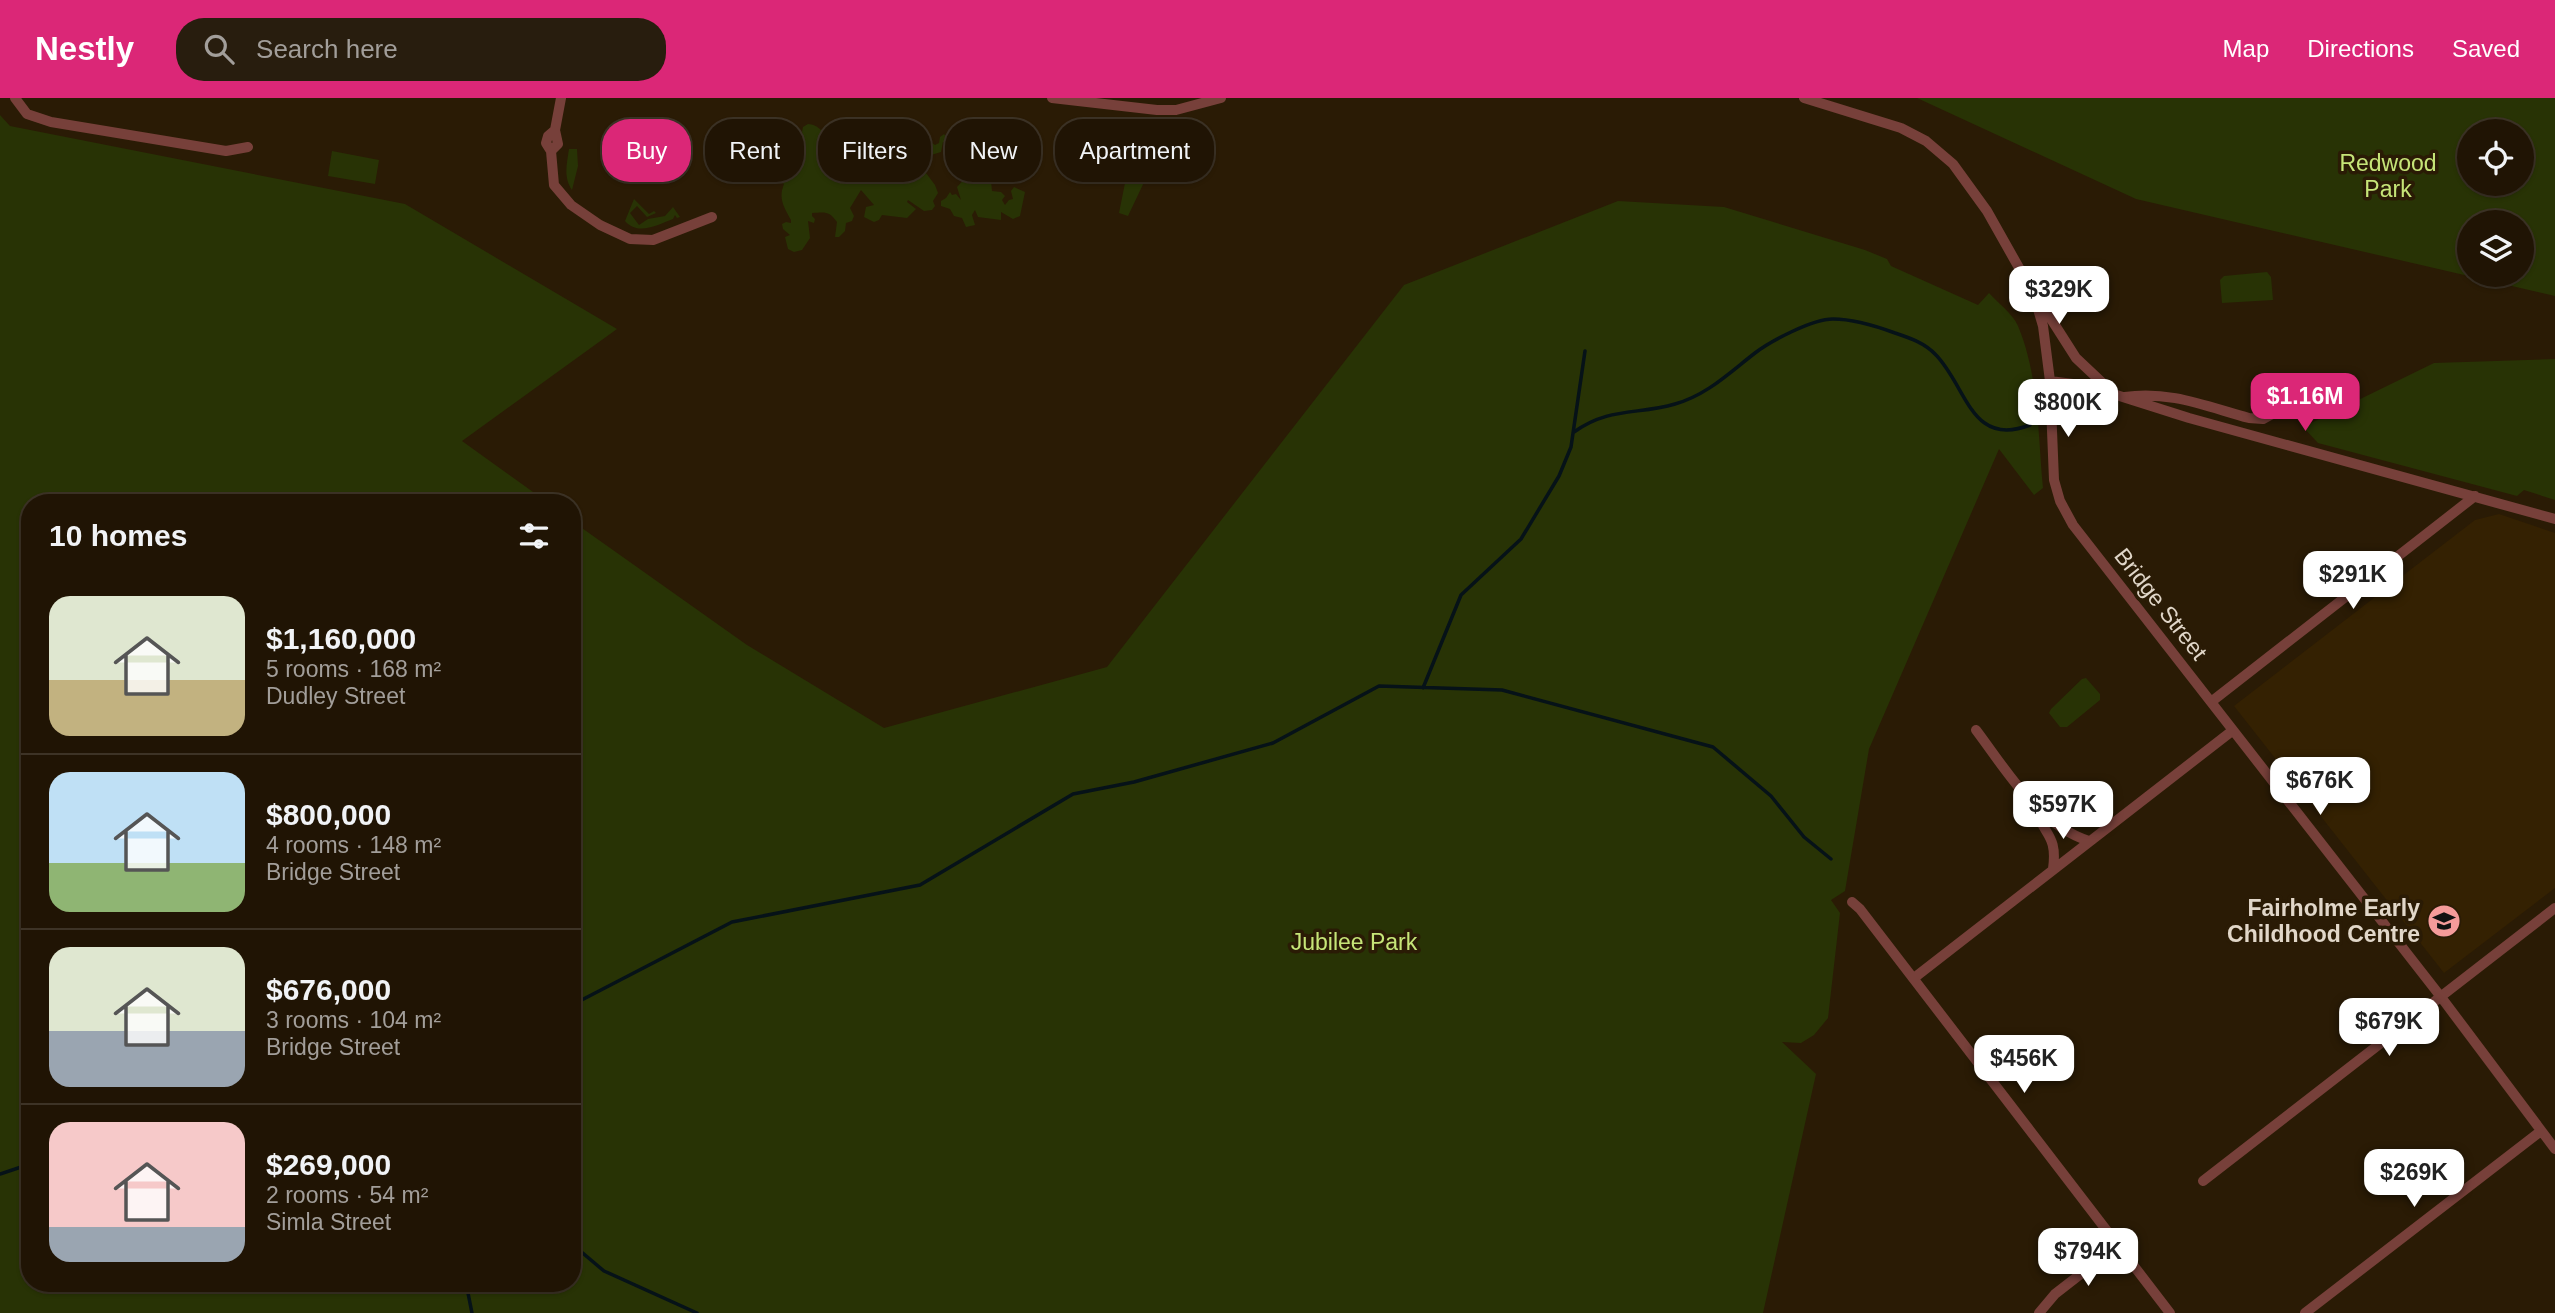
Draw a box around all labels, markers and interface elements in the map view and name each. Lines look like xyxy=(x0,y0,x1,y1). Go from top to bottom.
search box xyxy=(176,18,666,81)
text: Nestly xyxy=(35,30,134,67)
icon: search xyxy=(200,30,238,68)
text: Search here xyxy=(256,34,398,64)
text: Map xyxy=(2223,35,2269,62)
text: Directions xyxy=(2307,35,2414,62)
text: Saved xyxy=(2452,35,2520,62)
chip: Buy xyxy=(602,119,691,182)
chip: Rent xyxy=(705,119,804,182)
chip: Filters xyxy=(818,119,931,182)
chip: New xyxy=(945,119,1041,182)
chip: Apartment xyxy=(1055,119,1214,182)
map controls xyxy=(2457,119,2534,287)
button: locate xyxy=(2457,119,2534,196)
park label: Redwood Park xyxy=(2339,150,2437,202)
button: layers xyxy=(2457,210,2534,287)
pin: $329K xyxy=(2010,266,2108,326)
text: $329K xyxy=(2025,276,2093,302)
pin: $1.16M xyxy=(2248,374,2362,433)
pin: $800K xyxy=(2019,380,2117,439)
text: $1.16M xyxy=(2267,383,2343,409)
text: $800K xyxy=(2034,389,2102,415)
icon: filters xyxy=(515,517,553,555)
text: 10 homes xyxy=(49,519,187,552)
street label: Bridge Street xyxy=(2109,543,2213,665)
pin: $291K xyxy=(2304,552,2402,611)
text: $291K xyxy=(2319,561,2387,587)
text: $1,160,000 xyxy=(266,622,416,655)
icon: home xyxy=(105,624,189,708)
text: 5 rooms · 168 m² xyxy=(266,656,441,682)
text: Dudley Street xyxy=(266,683,405,709)
pin: $676K xyxy=(2271,758,2369,817)
text: $676K xyxy=(2286,767,2354,793)
pin: $597K xyxy=(2014,782,2112,841)
text: $597K xyxy=(2029,791,2097,817)
text: $800,000 xyxy=(266,798,391,831)
icon: home xyxy=(105,800,189,884)
text: 4 rooms · 148 m² xyxy=(266,832,441,858)
text: Bridge Street xyxy=(266,859,400,885)
place label: Fairholme Early Childhood Centre xyxy=(2227,895,2420,947)
school or university icon: Fairholme Early Childhood Centre xyxy=(2425,902,2463,940)
park label: Jubilee Park xyxy=(1291,929,1418,955)
text: $676,000 xyxy=(266,973,391,1006)
icon: home xyxy=(105,975,189,1059)
pin: $679K xyxy=(2340,998,2438,1058)
text: 3 rooms · 104 m² xyxy=(266,1007,441,1033)
text: $679K xyxy=(2355,1008,2423,1034)
text: Bridge Street xyxy=(266,1034,400,1060)
pin: $456K xyxy=(1975,1035,2073,1095)
text: $456K xyxy=(1990,1045,2058,1071)
text: $269,000 xyxy=(266,1148,391,1181)
icon: home xyxy=(105,1150,189,1234)
pin: $269K xyxy=(2365,1150,2463,1209)
text: $269K xyxy=(2380,1159,2448,1185)
text: 2 rooms · 54 m² xyxy=(266,1182,428,1208)
text: Simla Street xyxy=(266,1209,391,1235)
pin: $794K xyxy=(2039,1228,2137,1288)
text: $794K xyxy=(2054,1238,2122,1264)

